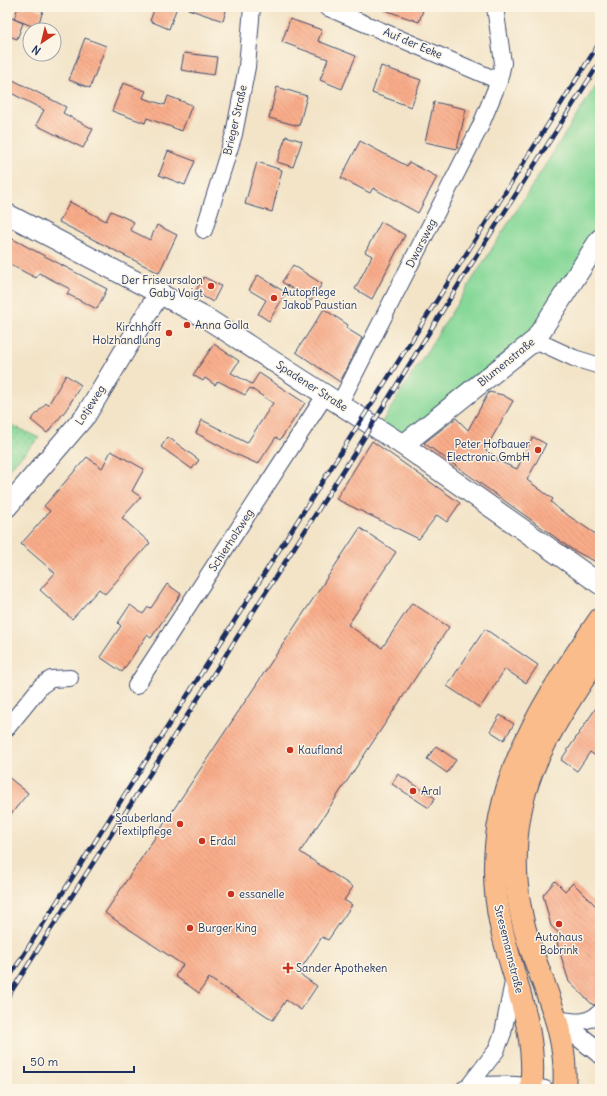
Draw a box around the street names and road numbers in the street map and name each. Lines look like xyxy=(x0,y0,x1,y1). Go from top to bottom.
street label: Auf der Eeke xyxy=(381,24,445,62)
street label: Brieger Straße xyxy=(220,84,250,156)
street label: Dwarsweg xyxy=(403,216,439,270)
street label: Blumenstraße xyxy=(475,335,537,389)
street label: Spadener Straße xyxy=(274,358,350,414)
street label: Lotjeweg xyxy=(72,382,108,428)
street label: Schierholzweg xyxy=(206,506,256,574)
street label: Stresemannstraße xyxy=(491,903,527,995)

